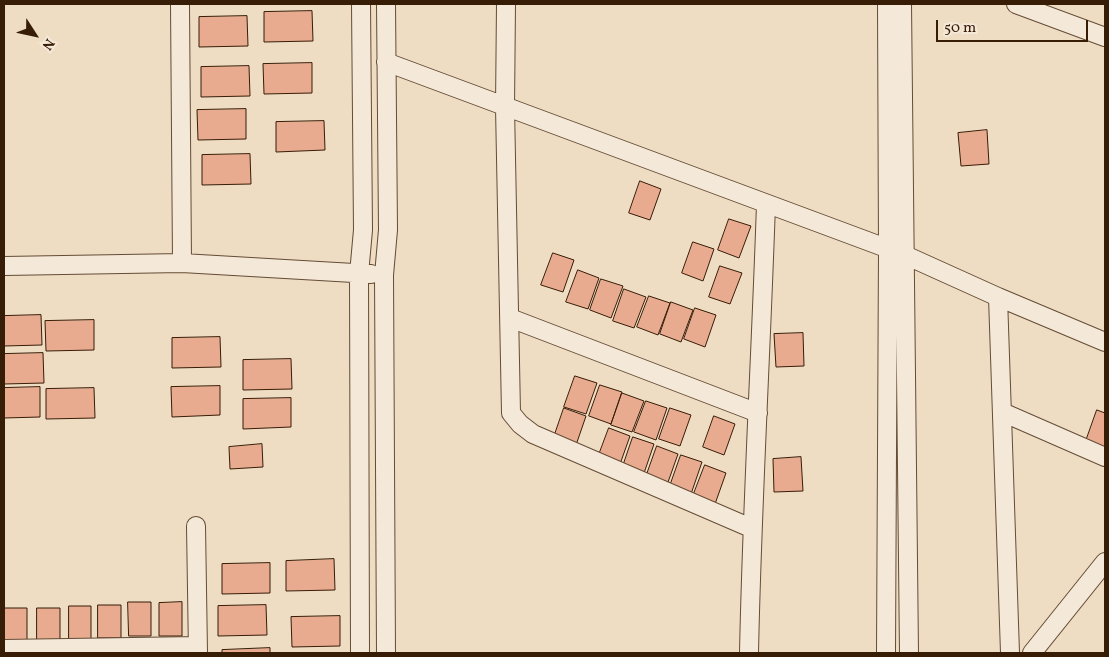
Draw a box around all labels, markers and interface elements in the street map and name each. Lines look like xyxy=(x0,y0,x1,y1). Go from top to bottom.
north arrow xyxy=(10,10,60,60)
scale bar xyxy=(939,10,1092,42)
text: 50 m xyxy=(944,18,976,39)
text: N xyxy=(37,34,58,53)

